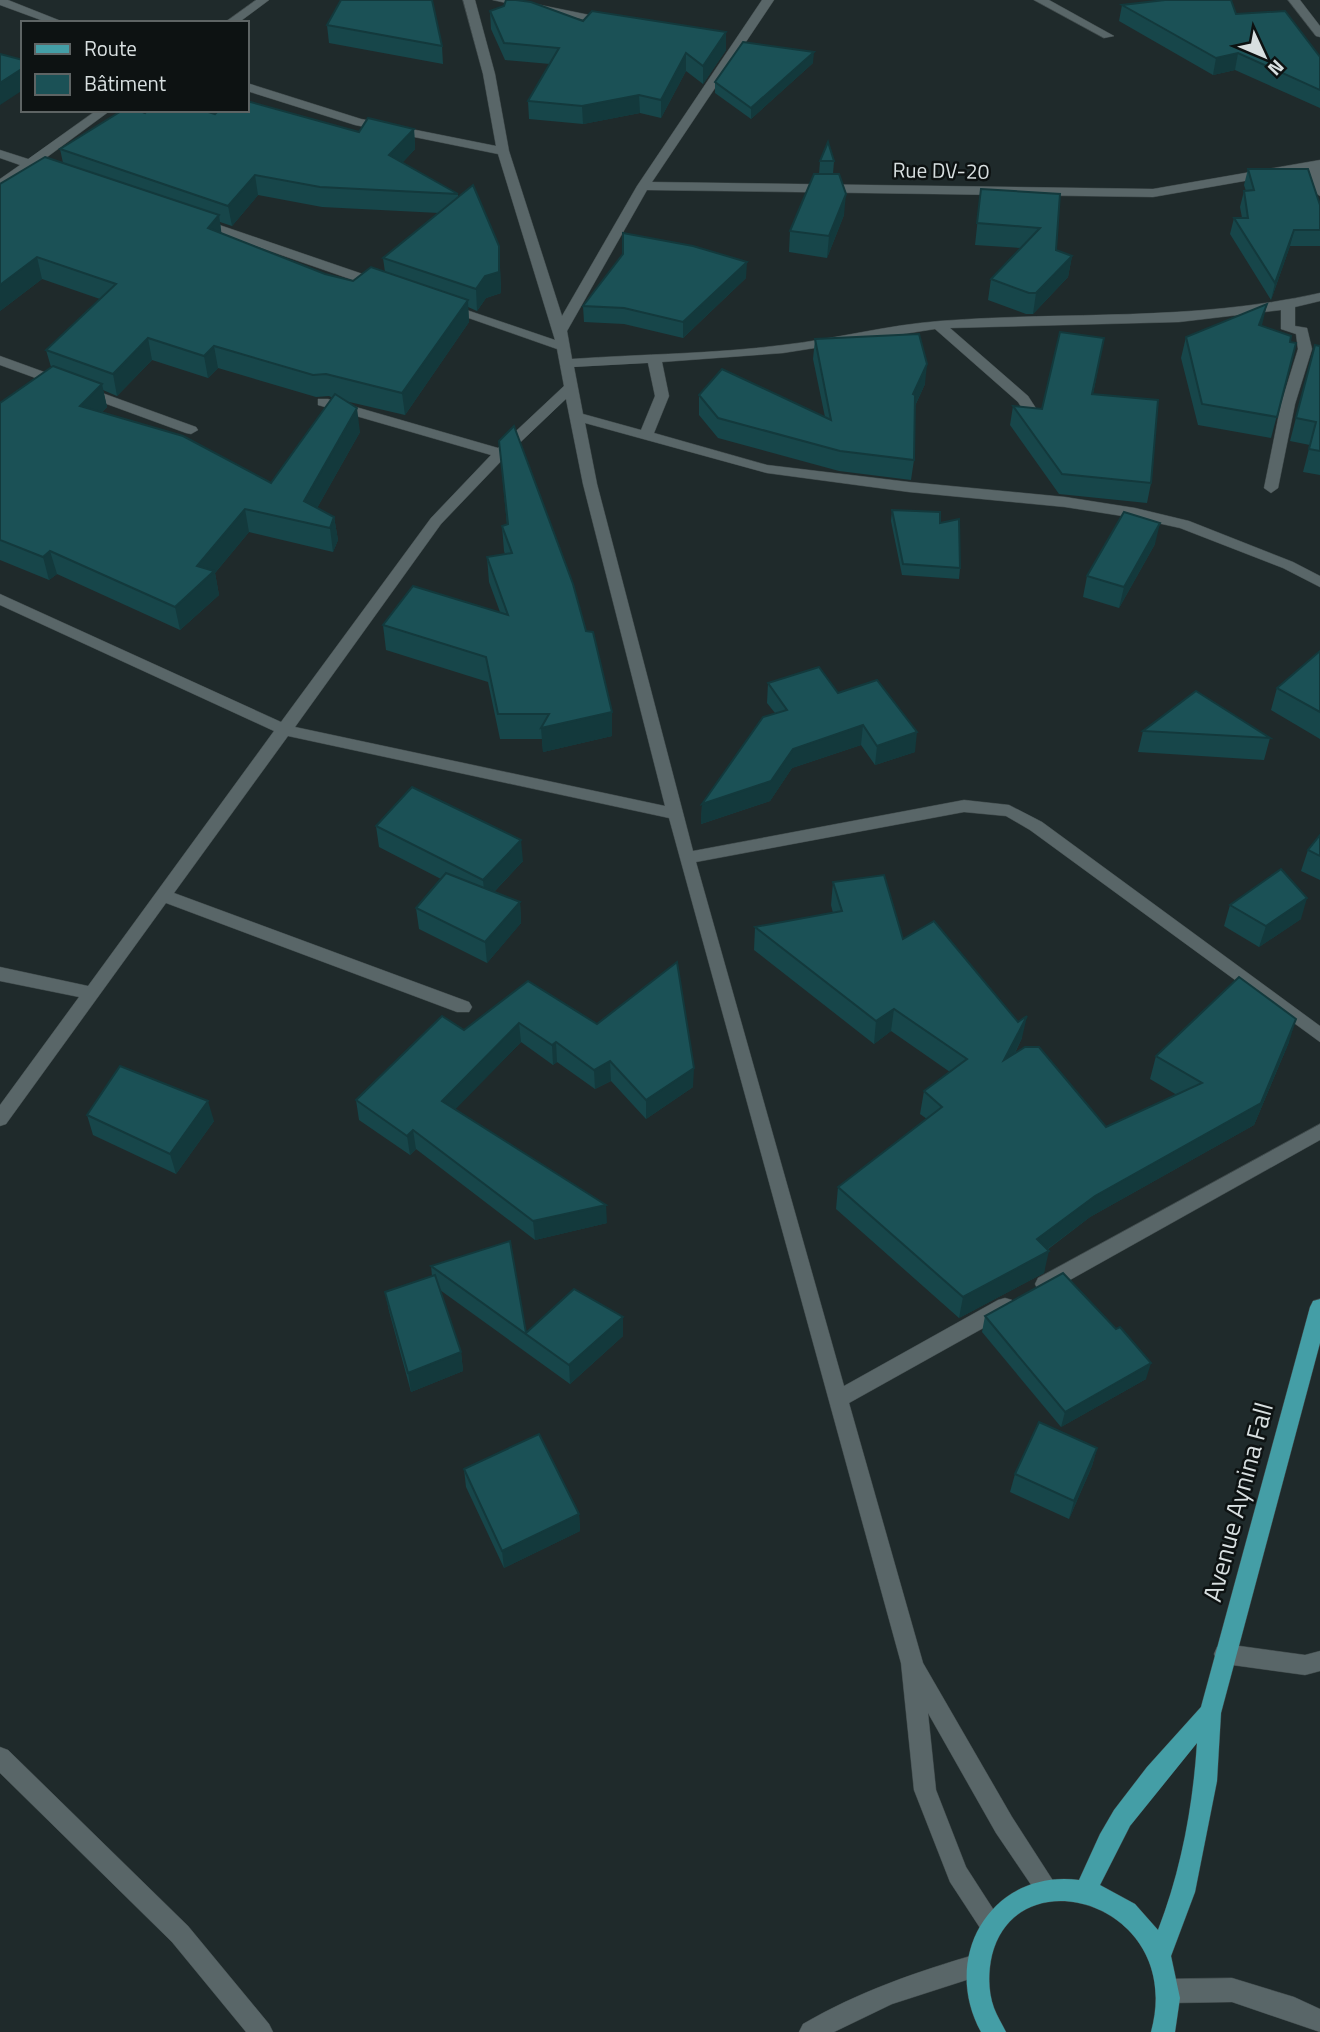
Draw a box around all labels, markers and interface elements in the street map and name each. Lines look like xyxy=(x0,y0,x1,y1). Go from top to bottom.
legend xyxy=(21,21,248,112)
north arrow xyxy=(1229,21,1299,91)
text: Route xyxy=(84,32,137,64)
text: N xyxy=(1262,53,1292,83)
text: Bâtiment xyxy=(84,67,167,99)
street label: Rue DV-20 xyxy=(892,153,990,187)
street label: Avenue Aynina Fall xyxy=(1192,1398,1283,1606)

